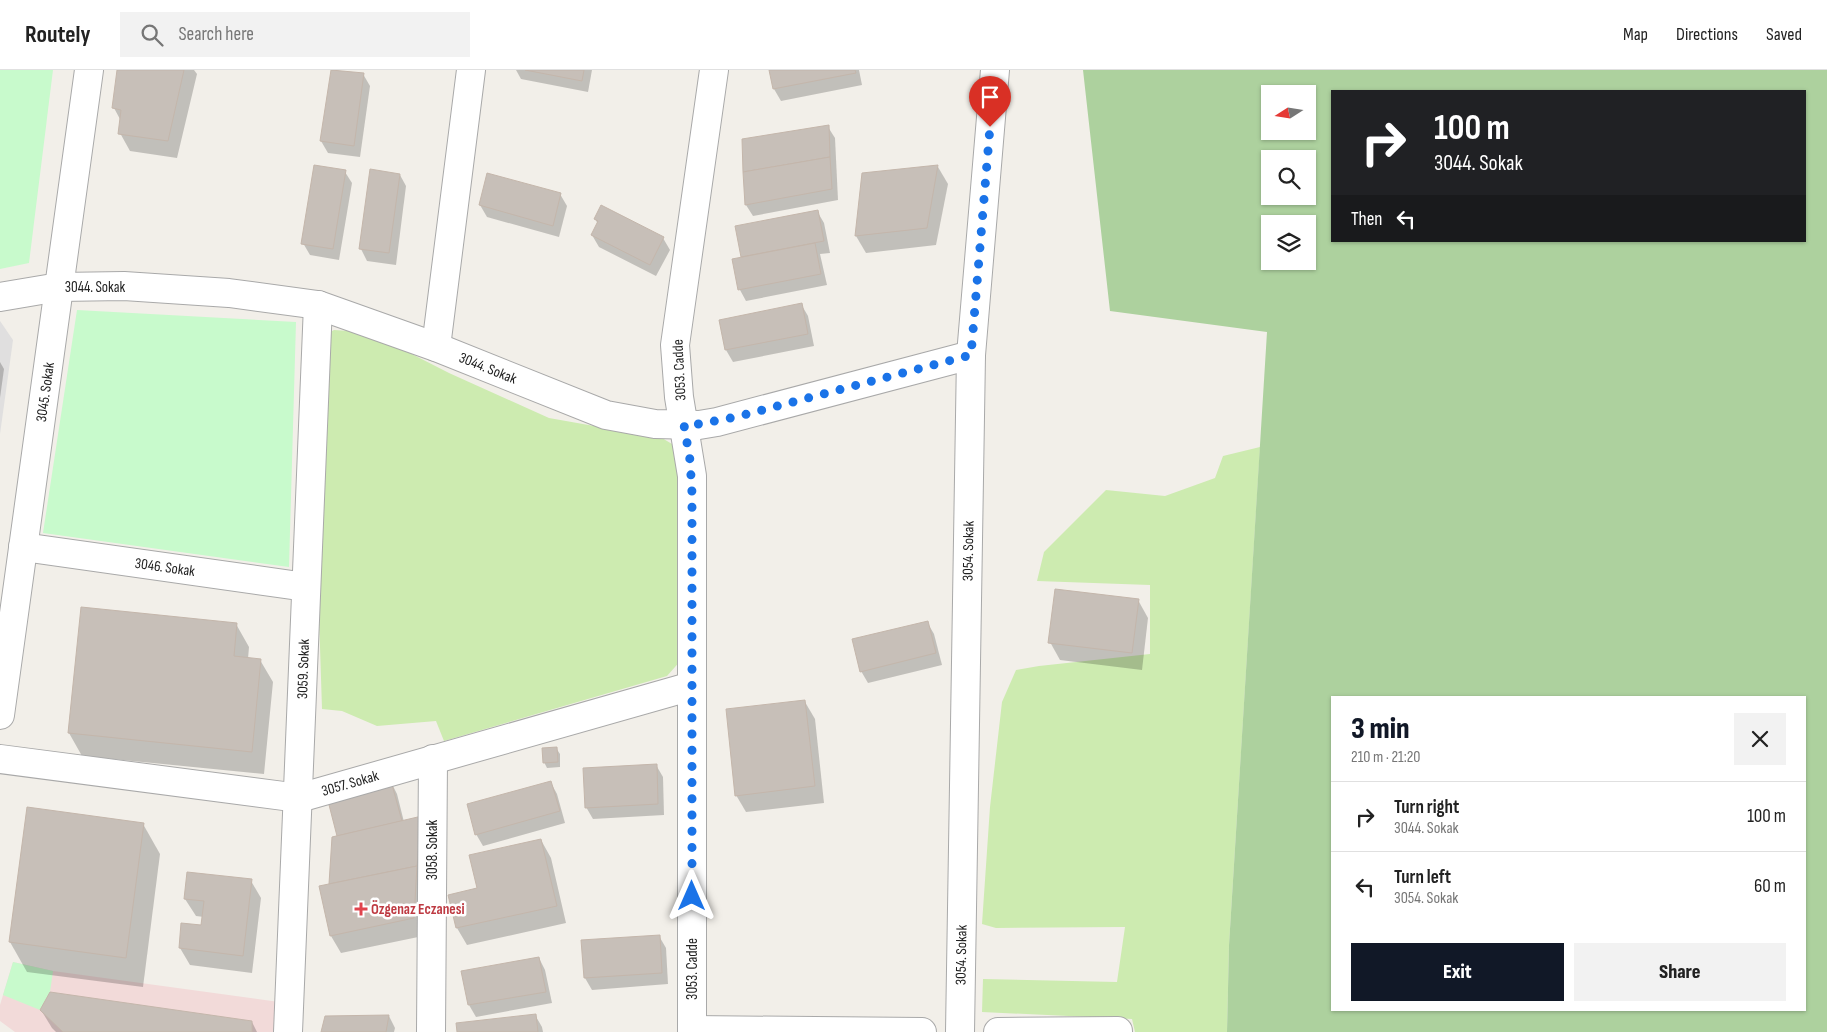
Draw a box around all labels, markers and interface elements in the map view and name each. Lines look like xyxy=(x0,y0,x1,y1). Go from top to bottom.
search box xyxy=(120,12,470,57)
text: Routely xyxy=(25,20,90,49)
icon: search xyxy=(138,21,166,49)
text: Search here xyxy=(178,23,254,46)
text: Map xyxy=(1623,24,1648,45)
text: Directions xyxy=(1676,24,1738,45)
text: Saved xyxy=(1766,24,1802,45)
pin xyxy=(969,76,1011,127)
icon: arrive xyxy=(976,83,1004,111)
north arrow xyxy=(1261,85,1316,140)
map controls xyxy=(1261,85,1316,270)
text: 100 m xyxy=(1434,107,1510,150)
icon: right xyxy=(1351,110,1416,175)
button: search xyxy=(1261,150,1316,205)
text: 3044. Sokak xyxy=(1434,150,1523,177)
icon: left xyxy=(1392,205,1420,233)
text: Then xyxy=(1351,208,1382,231)
button: layers xyxy=(1261,215,1316,270)
street label: 3044. Sokak xyxy=(65,278,126,297)
street label: 3053. Cadde xyxy=(668,339,691,401)
street label: 3044. Sokak xyxy=(456,348,520,389)
street label: 3045. Sokak xyxy=(32,361,59,423)
street label: 3054. Sokak xyxy=(958,520,979,581)
street label: 3046. Sokak xyxy=(134,554,197,581)
street label: 3059. Sokak xyxy=(293,638,314,700)
text: 3 min xyxy=(1351,711,1410,747)
button: close xyxy=(1734,713,1786,765)
text: 210 m · 21:20 xyxy=(1351,748,1420,767)
street label: 3057. Sokak xyxy=(319,766,381,801)
text: Turn right xyxy=(1394,796,1459,819)
icon: right xyxy=(1351,803,1379,831)
text: 100 m xyxy=(1747,805,1786,828)
street label: 3058. Sokak xyxy=(423,819,442,880)
text: 3044. Sokak xyxy=(1394,819,1459,838)
text: Turn left xyxy=(1394,866,1451,889)
position arrow xyxy=(665,869,717,921)
icon: left xyxy=(1351,873,1379,901)
text: 60 m xyxy=(1754,875,1786,898)
text: 3054. Sokak xyxy=(1394,889,1458,908)
place label: Özgenaz Eczanesi xyxy=(371,900,465,919)
marker: Özgenaz Eczanesi xyxy=(355,903,367,915)
street label: 3054. Sokak xyxy=(951,924,972,985)
street label: 3053. Cadde xyxy=(683,938,702,1000)
button: Exit xyxy=(1351,943,1564,1001)
button: Share xyxy=(1574,943,1786,1001)

